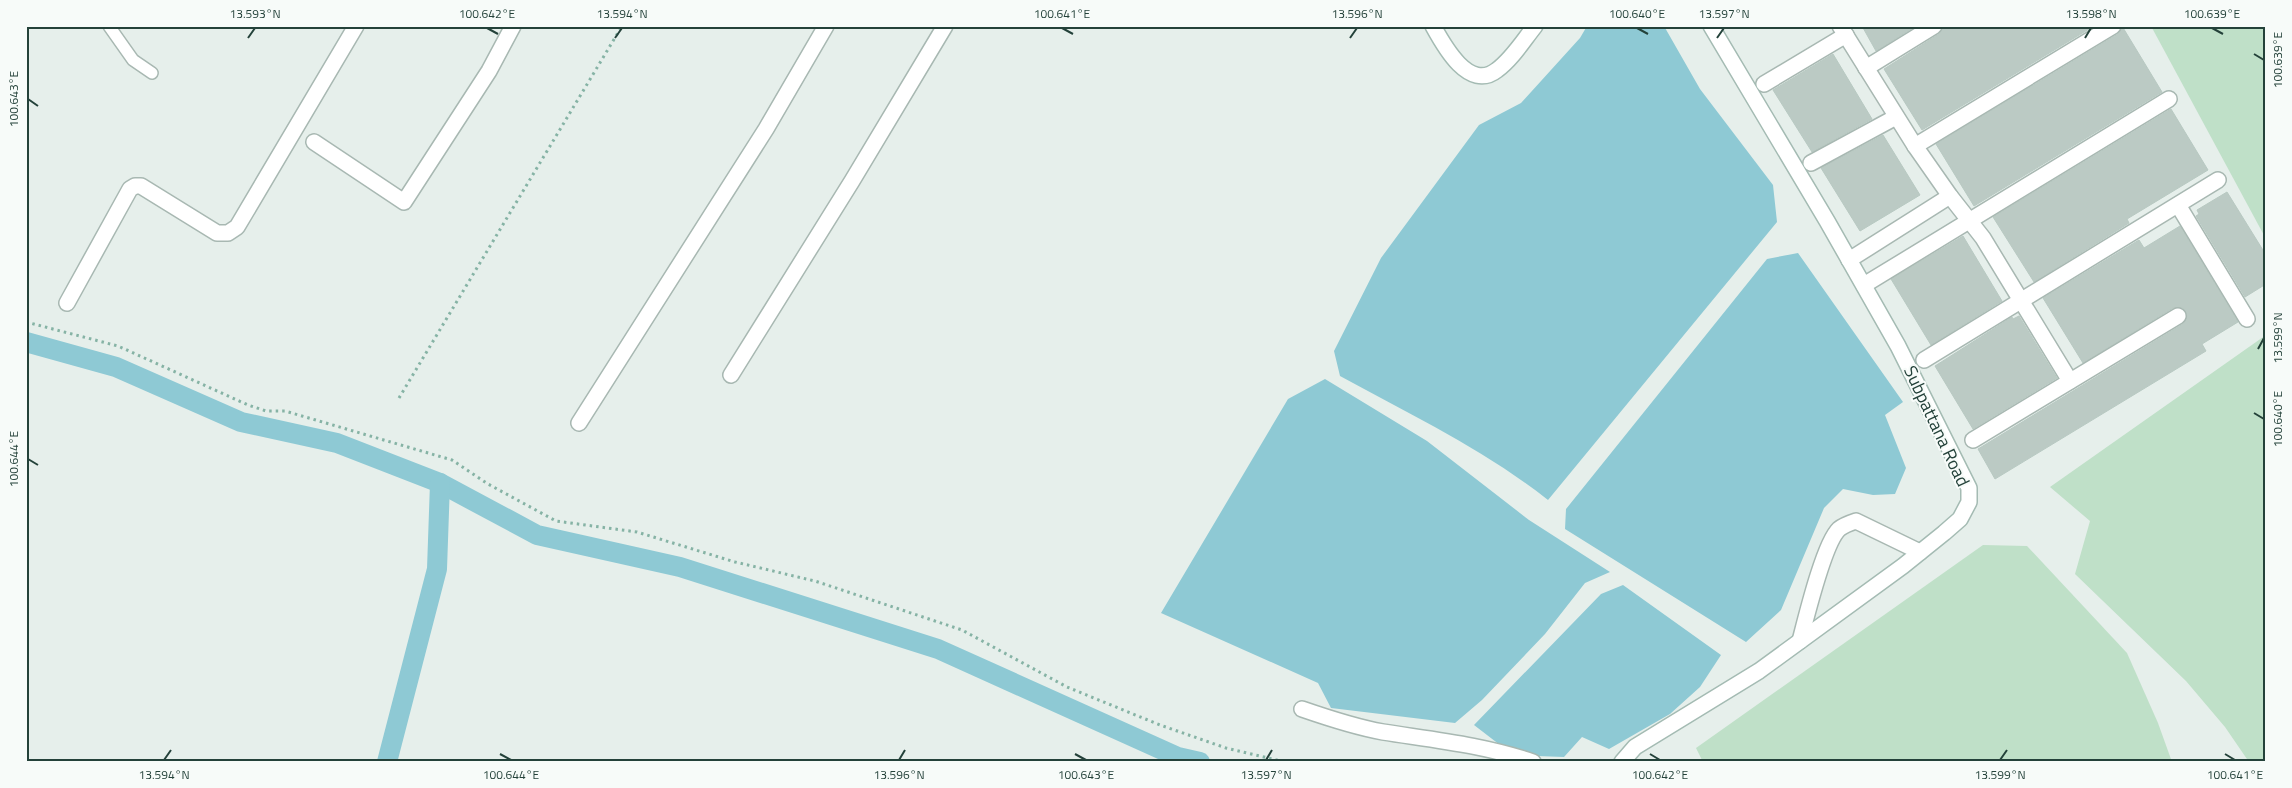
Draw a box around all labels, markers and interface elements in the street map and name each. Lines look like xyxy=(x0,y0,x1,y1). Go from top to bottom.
text: 13.593°N xyxy=(229,4,281,23)
text: 100.642°E xyxy=(459,4,515,23)
text: 13.594°N xyxy=(596,4,648,23)
text: 100.641°E xyxy=(1034,4,1090,23)
text: 13.596°N xyxy=(1331,4,1383,23)
text: 100.640°E xyxy=(1609,4,1665,23)
text: 13.597°N xyxy=(1698,4,1750,23)
text: 13.598°N xyxy=(2065,4,2117,23)
text: 100.639°E xyxy=(2184,4,2240,23)
text: 100.639°E xyxy=(2268,32,2287,88)
text: 100.643°E xyxy=(4,71,23,127)
text: 13.599°N xyxy=(2268,312,2287,364)
street label: Subpattana Road xyxy=(1897,361,1977,491)
text: 100.640°E xyxy=(2268,391,2287,447)
text: 100.644°E xyxy=(4,431,23,487)
text: 13.594°N xyxy=(138,765,190,784)
text: 100.644°E xyxy=(483,765,539,784)
text: 13.596°N xyxy=(873,765,925,784)
text: 100.643°E xyxy=(1058,765,1114,784)
text: 13.597°N xyxy=(1240,765,1292,784)
text: 100.642°E xyxy=(1632,765,1688,784)
text: 13.599°N xyxy=(1974,765,2026,784)
text: 100.641°E xyxy=(2207,765,2263,784)

